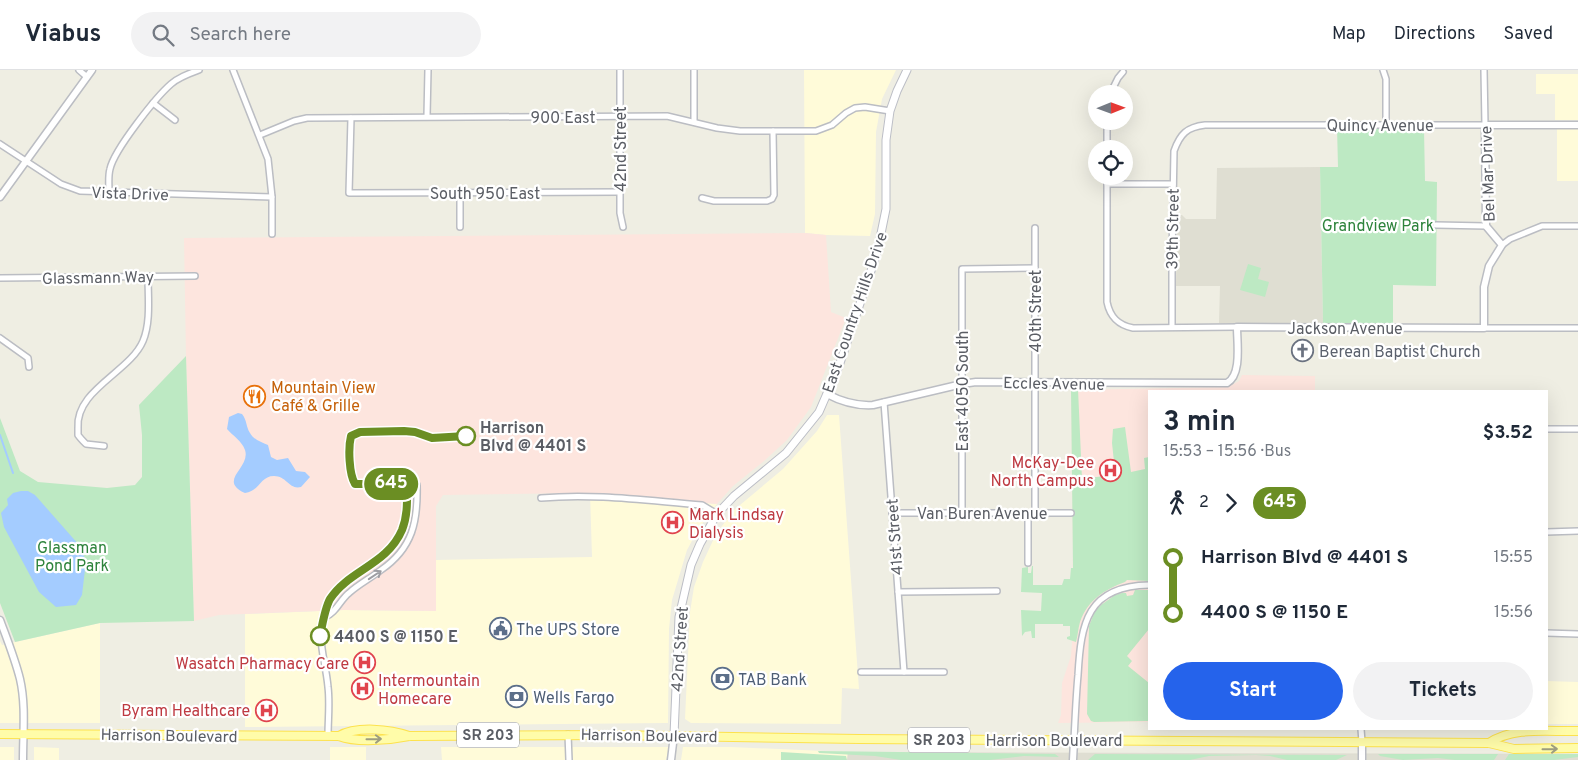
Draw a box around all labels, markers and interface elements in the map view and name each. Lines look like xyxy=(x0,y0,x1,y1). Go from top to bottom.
search box xyxy=(131,12,481,57)
text: Viabus xyxy=(25,20,101,50)
icon: search xyxy=(149,21,177,49)
text: Search here xyxy=(189,23,291,47)
text: Map xyxy=(1332,23,1366,46)
text: Directions xyxy=(1394,23,1476,46)
text: Saved xyxy=(1504,23,1553,46)
north arrow xyxy=(1088,85,1132,130)
map controls xyxy=(1088,85,1133,185)
street label: 42nd Street xyxy=(612,106,632,192)
street label: 900 East xyxy=(531,109,595,129)
street label: Quincy Avenue xyxy=(1326,117,1434,137)
street label: Bel Mar Drive xyxy=(1477,126,1501,222)
button: locate xyxy=(1088,140,1133,185)
street label: Vista Drive xyxy=(91,184,169,206)
street label: South 950 East xyxy=(430,185,540,205)
street label: 39th Street xyxy=(1163,188,1185,270)
park label: Grandview Park xyxy=(1322,217,1434,237)
street label: East Country Hills Drive xyxy=(819,229,893,396)
street label: Glassmann Way xyxy=(42,268,154,290)
street label: 40th Street xyxy=(1027,270,1047,352)
street label: Jackson Avenue xyxy=(1287,320,1403,340)
street label: East 4050 South xyxy=(954,330,974,452)
church icon: Berean Baptist Church xyxy=(1291,339,1315,363)
place label: Berean Baptist Church xyxy=(1319,343,1481,363)
street label: Eccles Avenue xyxy=(1003,374,1105,396)
place label: Mountain View Café & Grille xyxy=(271,379,376,417)
restaurant icon: Mountain View Café & Grille xyxy=(243,384,267,408)
text: 3 min xyxy=(1163,405,1236,441)
place label: Harrison Blvd @ 4401 S xyxy=(480,419,586,457)
text: $3.52 xyxy=(1483,421,1533,445)
marker: Harrison Blvd @ 4401 S xyxy=(456,426,476,446)
text: 15:53 – 15:56 · Bus xyxy=(1163,442,1291,462)
place label: McKay-Dee North Campus xyxy=(991,454,1094,492)
hospital icon: McKay-Dee North Campus xyxy=(1098,459,1122,483)
line badge: 645 xyxy=(362,468,420,500)
text: 645 xyxy=(374,472,408,495)
icon: walk xyxy=(1163,489,1191,517)
icon: forward xyxy=(1217,489,1245,517)
text: 645 xyxy=(1263,491,1296,514)
text: 2 xyxy=(1199,493,1209,513)
street label: 41st Street xyxy=(883,498,909,576)
street label: Van Buren Avenue xyxy=(917,505,1047,525)
place label: Mark Lindsay Dialysis xyxy=(689,506,784,544)
hospital icon: Mark Lindsay Dialysis xyxy=(661,511,685,535)
park label: Glassman Pond Park xyxy=(35,539,109,577)
text: Harrison Blvd @ 4401 S xyxy=(1201,546,1408,570)
text: 15:55 xyxy=(1494,548,1533,568)
one-way arrow xyxy=(367,570,381,580)
text: 4400 S @ 1150 E xyxy=(1201,601,1348,625)
text: 15:56 xyxy=(1494,603,1533,623)
street label: 42nd Street xyxy=(668,606,694,693)
public building icon: The UPS Store xyxy=(488,617,512,641)
place label: The UPS Store xyxy=(516,621,620,641)
marker: 4400 S @ 1150 E xyxy=(310,626,330,646)
place label: 4400 S @ 1150 E xyxy=(334,628,458,648)
hospital icon: Wasatch Pharmacy Care xyxy=(353,651,377,675)
place label: Wasatch Pharmacy Care xyxy=(175,655,349,675)
button: Start xyxy=(1163,662,1343,720)
button: Tickets xyxy=(1353,662,1533,720)
bank icon: TAB Bank xyxy=(710,667,734,691)
place label: TAB Bank xyxy=(738,671,807,691)
place label: Intermountain Homecare xyxy=(378,672,480,710)
hospital icon: Intermountain Homecare xyxy=(350,677,374,701)
bank icon: Wells Fargo xyxy=(505,685,529,709)
place label: Wells Fargo xyxy=(533,689,614,709)
hospital icon: Byram Healthcare xyxy=(254,698,278,722)
place label: Byram Healthcare xyxy=(121,702,250,722)
road number: SR 203 xyxy=(457,722,519,748)
street label: Harrison Boulevard xyxy=(100,726,238,748)
street label: Harrison Boulevard xyxy=(580,726,718,748)
road number: SR 203 xyxy=(908,728,970,752)
street label: Harrison Boulevard xyxy=(985,732,1123,752)
one-way arrow xyxy=(365,734,381,744)
one-way arrow xyxy=(1542,744,1558,754)

